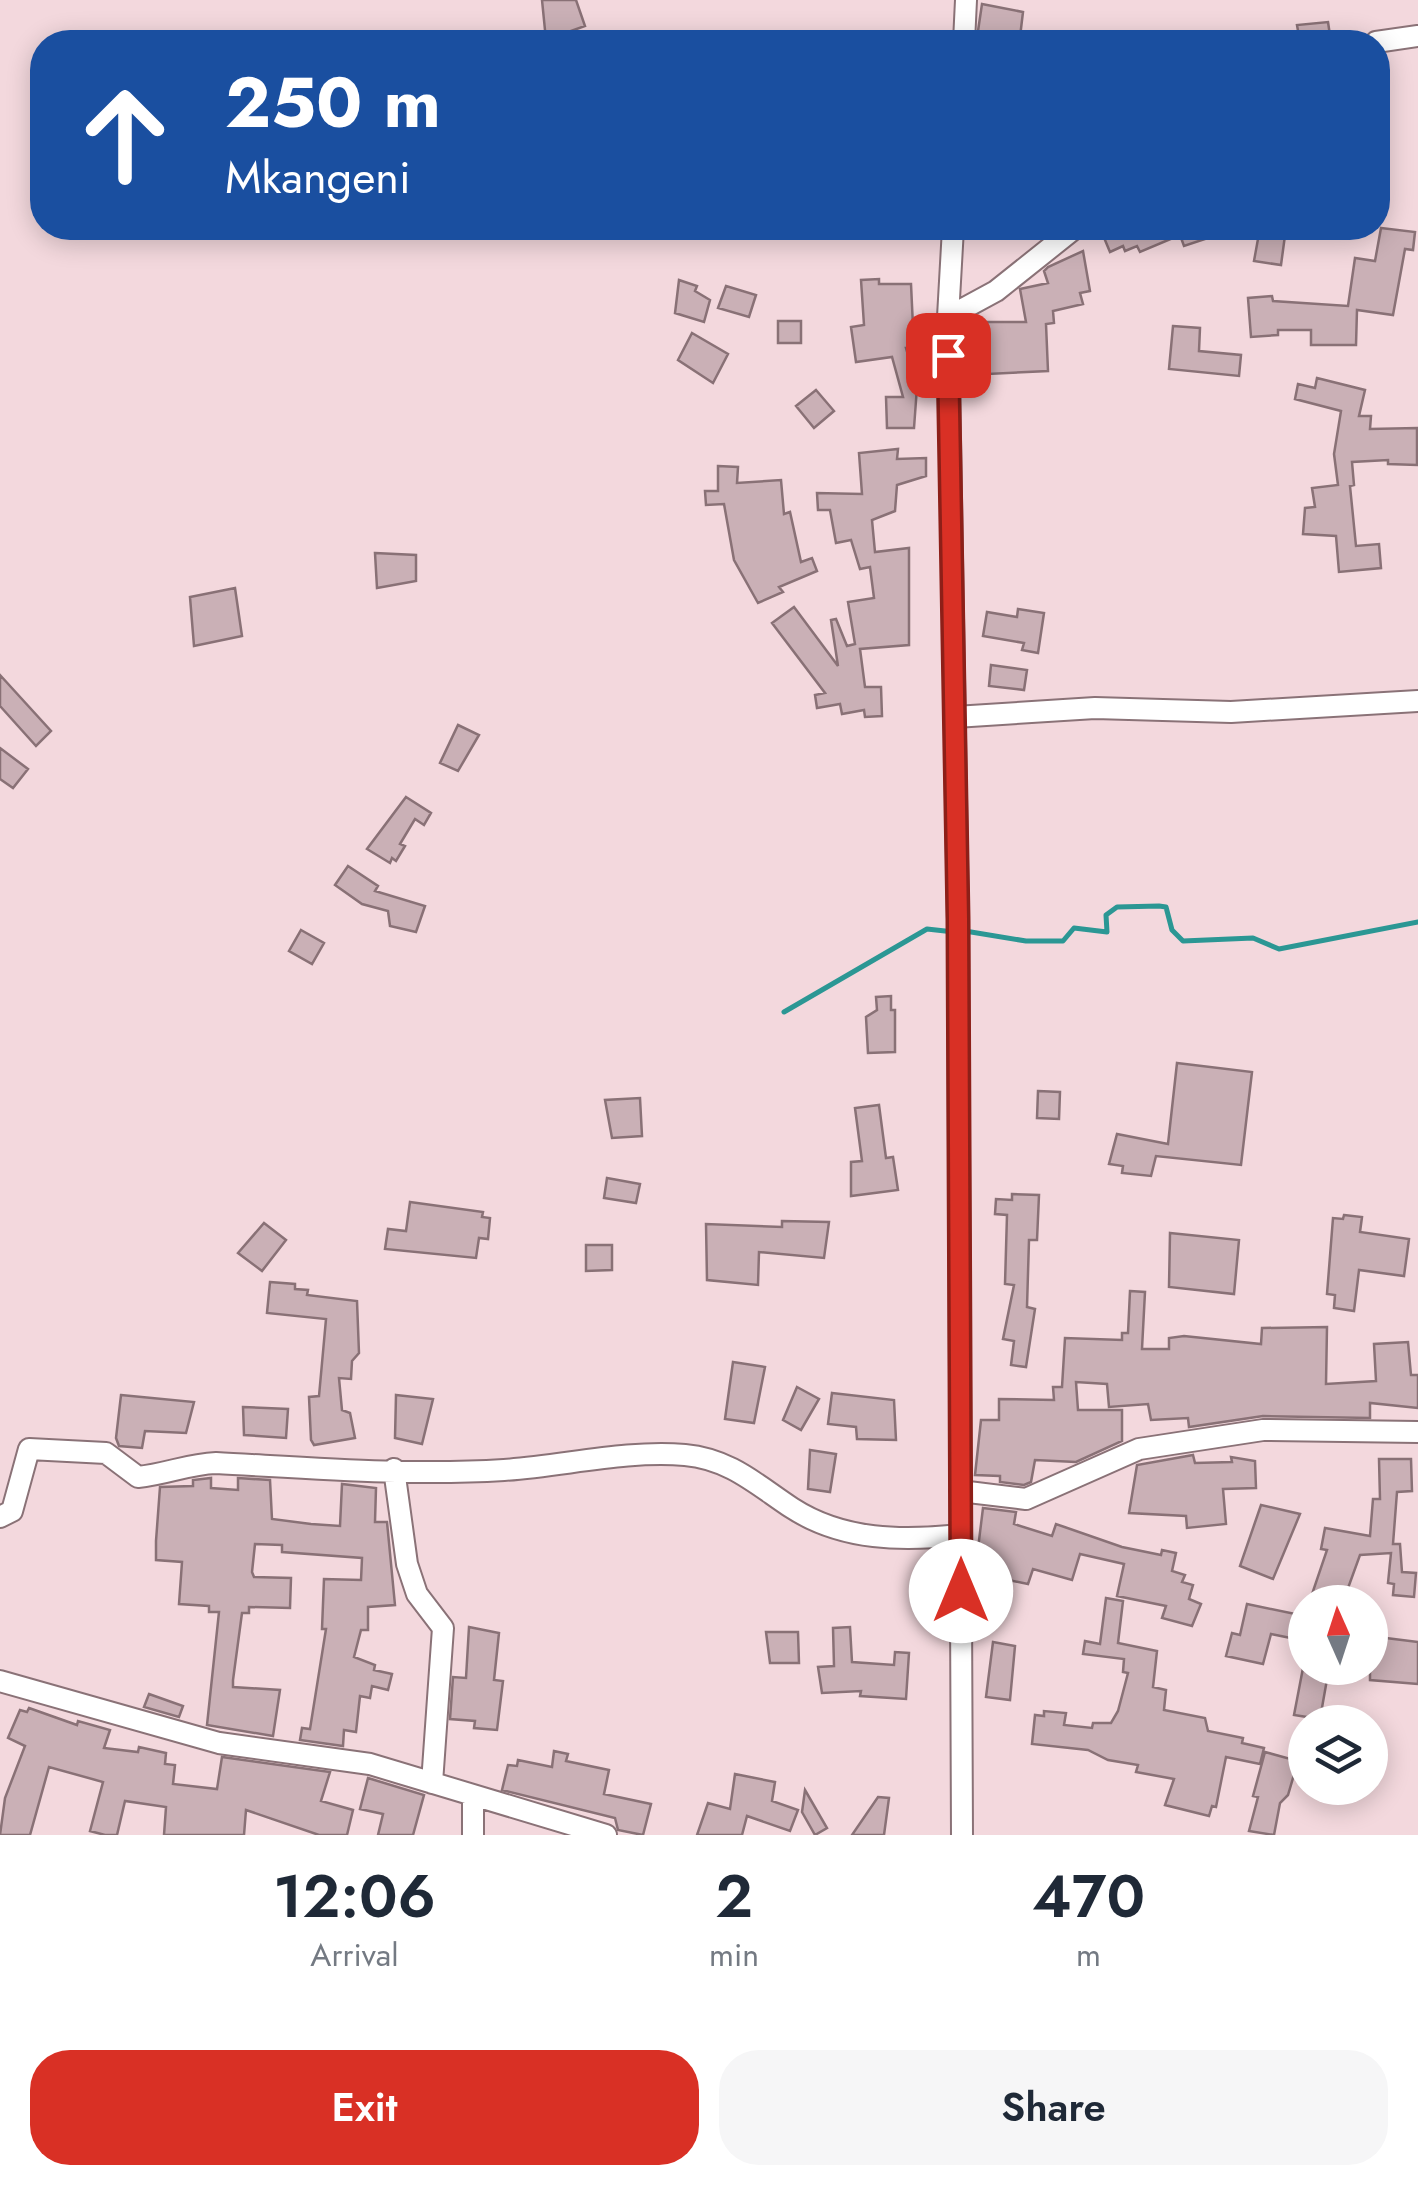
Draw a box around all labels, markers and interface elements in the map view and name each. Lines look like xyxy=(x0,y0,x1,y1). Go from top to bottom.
text: 250 m xyxy=(225,52,441,153)
icon: ahead xyxy=(60,70,190,200)
text: Mkangeni xyxy=(225,145,411,210)
pin xyxy=(906,313,991,398)
icon: arrive xyxy=(921,328,976,383)
position arrow xyxy=(909,1539,1013,1643)
north arrow xyxy=(1288,1585,1388,1685)
map controls xyxy=(1288,1585,1388,1805)
button: layers xyxy=(1288,1705,1388,1805)
text: 12:06 xyxy=(273,1853,436,1940)
text: 2 xyxy=(715,1853,753,1940)
text: 470 xyxy=(1032,1853,1145,1940)
text: Arrival xyxy=(310,1932,399,1978)
text: min xyxy=(709,1932,759,1978)
text: m xyxy=(1076,1932,1101,1978)
button: Exit xyxy=(30,2050,699,2165)
button: Share xyxy=(719,2050,1388,2165)

